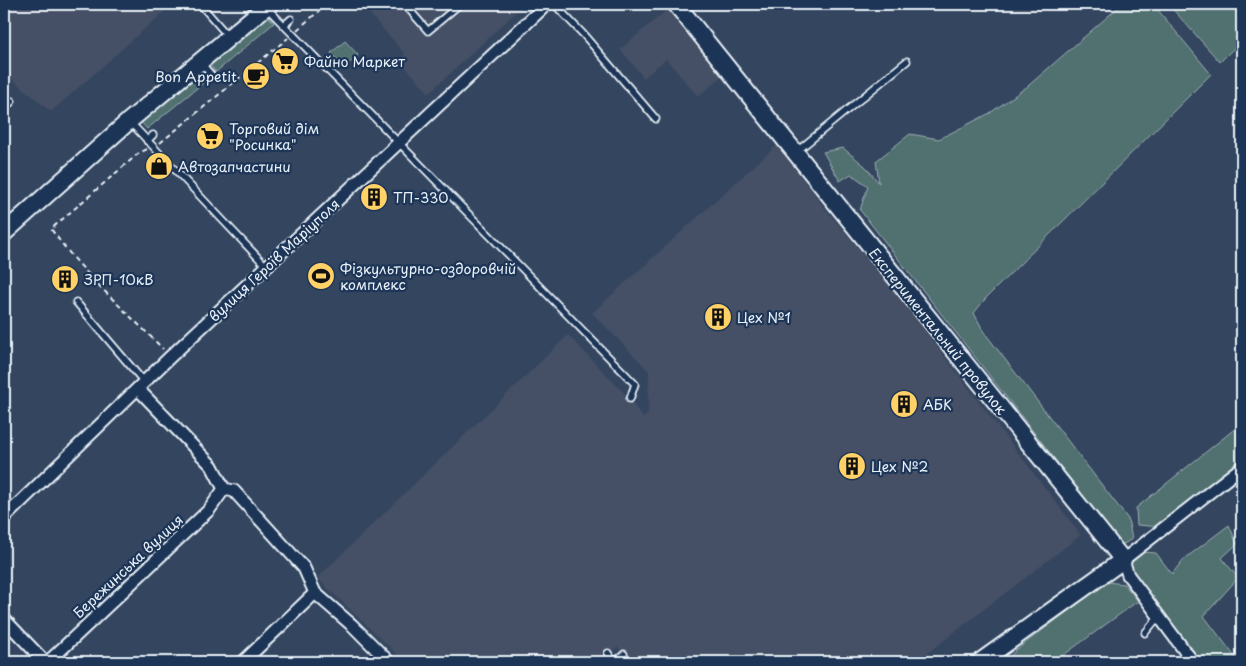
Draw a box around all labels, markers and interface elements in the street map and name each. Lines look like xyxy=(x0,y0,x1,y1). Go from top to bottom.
supermarket icon: Файно Маркет xyxy=(270,46,300,76)
place label: Файно Маркет xyxy=(304,51,405,72)
cafe icon: Bon Appetit xyxy=(241,61,271,91)
place label: Bon Appetit xyxy=(155,66,237,87)
place label: Торговий дім "Росинка" xyxy=(229,118,319,155)
supermarket icon: Торговий дім "Росинка" xyxy=(195,121,225,151)
shop icon: Автозапчастини xyxy=(144,151,174,181)
place label: Автозапчастини xyxy=(178,156,291,177)
building icon: ТП-330 xyxy=(359,182,389,212)
place label: ТП-330 xyxy=(393,187,449,208)
street label: вулиця Героїв Маріуполя xyxy=(204,194,344,326)
street label: Експериментальний провулок xyxy=(864,243,1012,419)
place label: Фізкультурно-оздоровчій комплекс xyxy=(340,258,516,295)
sports icon: Фізкультурно-оздоровчій комплекс xyxy=(306,261,336,291)
building icon: ЗРП-10кВ xyxy=(50,264,80,294)
place label: ЗРП-10кВ xyxy=(84,269,153,290)
building icon: Цех №1 xyxy=(703,302,733,332)
place label: Цех №1 xyxy=(737,307,791,328)
building icon: АБК xyxy=(889,389,919,419)
place label: АБК xyxy=(923,394,952,415)
building icon: Цех №2 xyxy=(837,451,867,481)
place label: Цех №2 xyxy=(871,456,928,477)
street label: Бережинська вулиця xyxy=(68,509,188,623)

